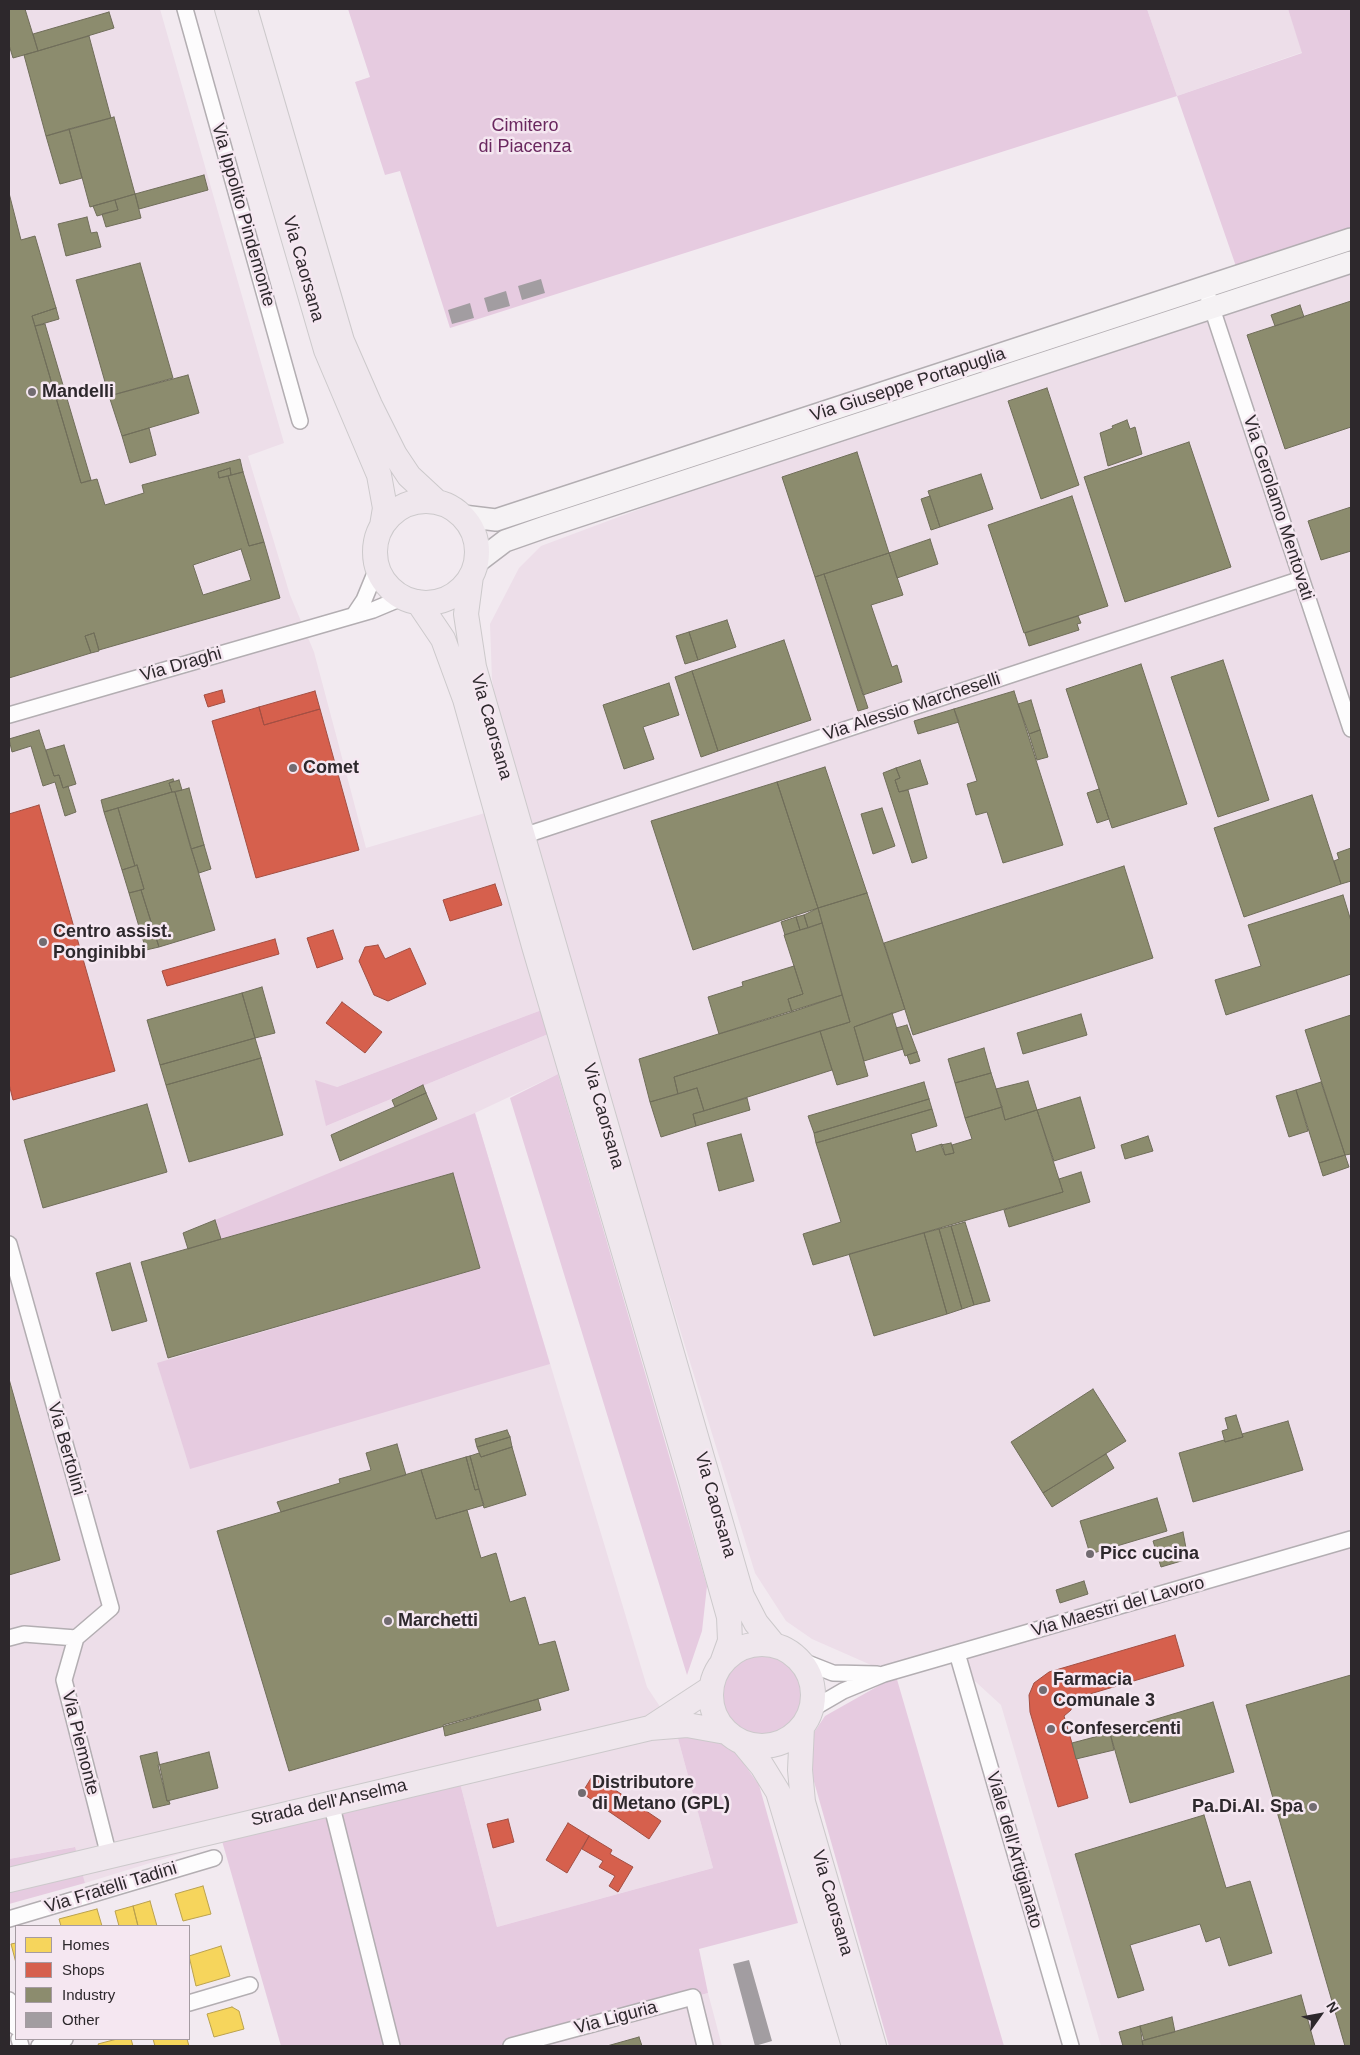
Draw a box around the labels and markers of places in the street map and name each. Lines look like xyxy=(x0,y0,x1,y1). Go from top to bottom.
place label: Mandelli xyxy=(42,381,114,403)
marker: Mandelli xyxy=(26,386,38,398)
place label: Comet xyxy=(303,757,359,779)
marker: Comet xyxy=(287,762,299,774)
place label: Centro assist. Ponginibbi xyxy=(53,921,172,964)
marker: Centro assist. Ponginibbi xyxy=(37,936,49,948)
place label: Picc cucina xyxy=(1100,1543,1199,1565)
marker: Picc cucina xyxy=(1084,1548,1096,1560)
place label: Marchetti xyxy=(398,1610,478,1632)
marker: Marchetti xyxy=(382,1615,394,1627)
place label: Farmacia Comunale 3 xyxy=(1053,1669,1155,1712)
marker: Farmacia Comunale 3 xyxy=(1037,1684,1049,1696)
place label: Confesercenti xyxy=(1061,1718,1181,1740)
marker: Confesercenti xyxy=(1045,1723,1057,1735)
place label: Distributore di Metano (GPL) xyxy=(592,1772,730,1815)
marker: Distributore di Metano (GPL) xyxy=(576,1787,588,1799)
place label: Pa.Di.Al. Spa xyxy=(1192,1796,1303,1818)
marker: Pa.Di.Al. Spa xyxy=(1307,1801,1319,1813)

